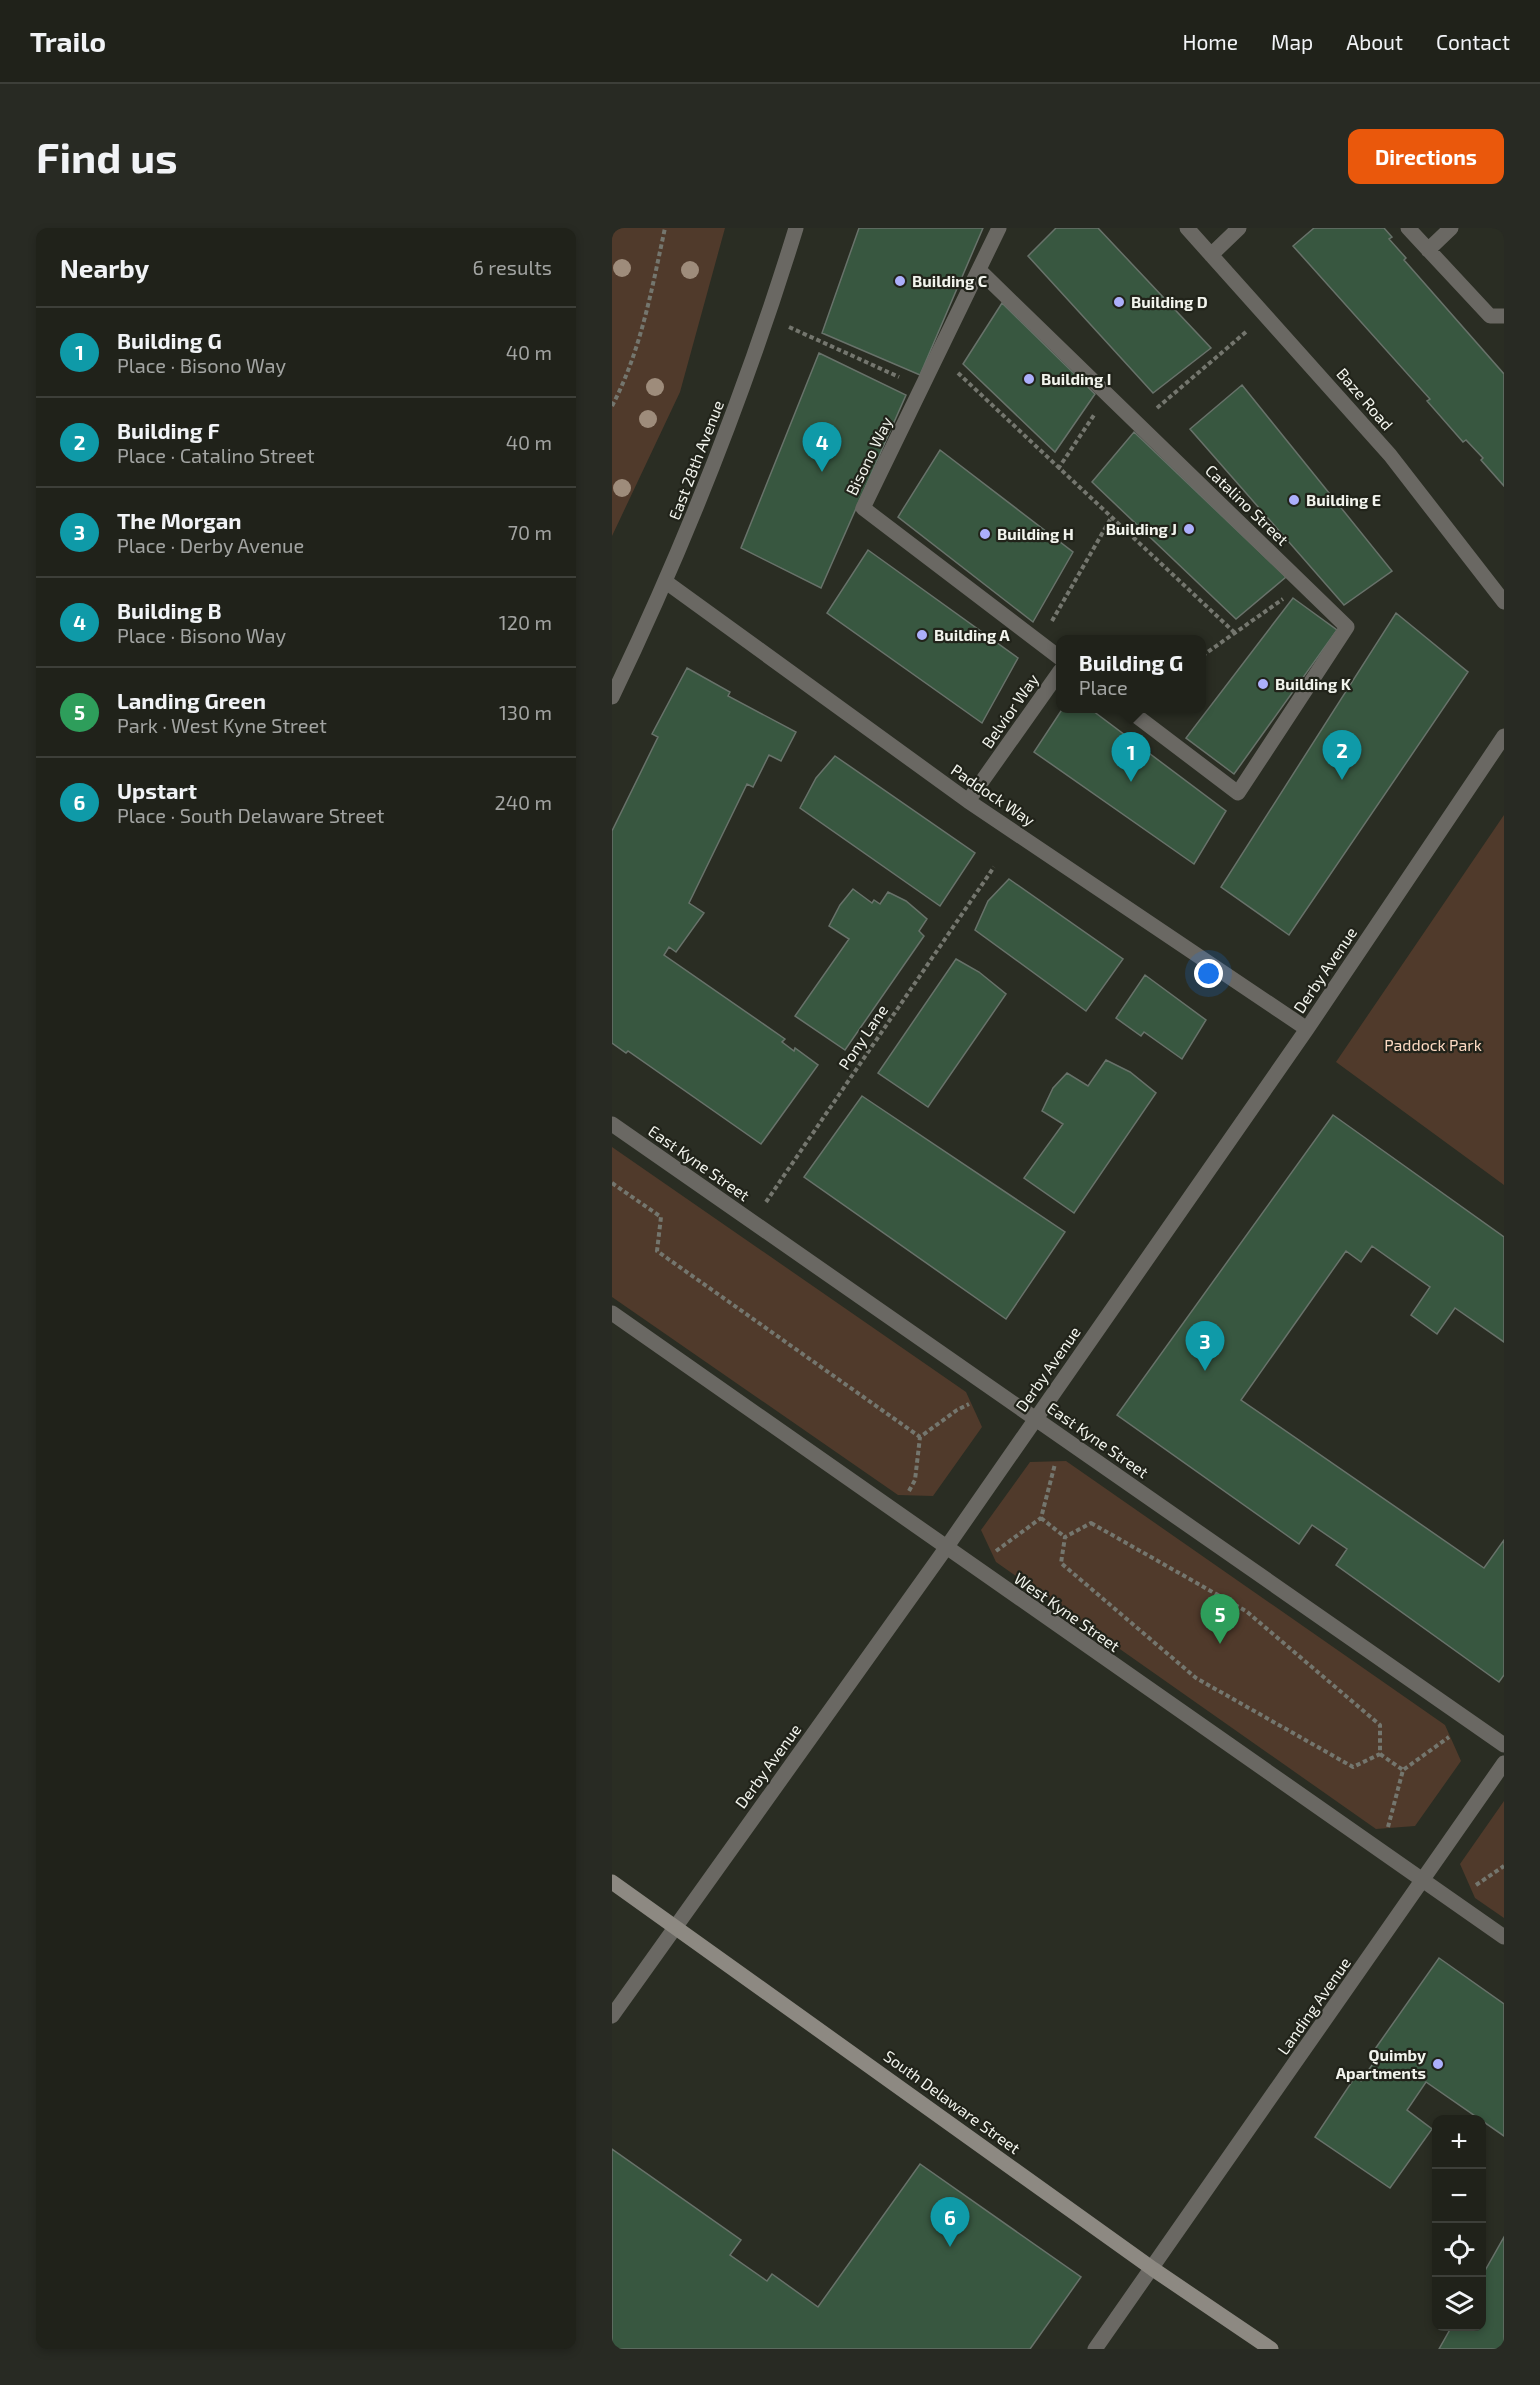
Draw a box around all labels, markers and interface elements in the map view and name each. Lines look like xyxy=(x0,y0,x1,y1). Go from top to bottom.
text: Trailo xyxy=(30,24,106,58)
text: Home xyxy=(1182,29,1238,54)
text: Map xyxy=(1271,29,1313,54)
text: About xyxy=(1346,29,1403,54)
text: Contact xyxy=(1436,29,1510,54)
button: Directions xyxy=(1348,129,1504,184)
text: Find us xyxy=(36,131,178,181)
text: Nearby xyxy=(60,252,149,283)
text: 6 results xyxy=(472,255,552,279)
place label: Building C xyxy=(912,271,987,290)
marker: Building C xyxy=(893,274,907,288)
place label: Building D xyxy=(1131,292,1208,311)
marker: Building D xyxy=(1112,295,1126,309)
text: Building G xyxy=(117,327,222,353)
text: 1 xyxy=(75,340,84,364)
text: 40 m xyxy=(506,340,552,364)
text: Place · Bisono Way xyxy=(117,353,286,377)
street label: Baze Road xyxy=(1333,364,1397,434)
place label: Building I xyxy=(1041,369,1111,388)
marker: Building I xyxy=(1022,372,1036,386)
street label: East 28th Avenue xyxy=(664,397,727,522)
street label: Bisono Way xyxy=(841,413,896,498)
text: Building F xyxy=(117,417,220,443)
pin: 4 xyxy=(802,422,842,472)
text: 2 xyxy=(74,430,85,454)
text: 40 m xyxy=(506,430,552,454)
text: Place · Catalino Street xyxy=(117,443,315,467)
street label: Catalino Street xyxy=(1202,460,1293,549)
place label: Building E xyxy=(1306,490,1381,509)
marker: Building E xyxy=(1287,493,1301,507)
text: The Morgan xyxy=(117,507,242,533)
place label: Building J xyxy=(1106,519,1177,538)
text: 3 xyxy=(74,520,85,544)
text: 70 m xyxy=(508,520,552,544)
marker: Building J xyxy=(1182,522,1196,536)
place label: Building H xyxy=(997,524,1074,543)
marker: Building H xyxy=(978,527,992,541)
text: Place · Derby Avenue xyxy=(117,533,304,557)
text: Building B xyxy=(117,597,221,623)
text: 4 xyxy=(73,610,86,634)
text: 120 m xyxy=(499,610,552,634)
text: Place · Bisono Way xyxy=(117,623,286,647)
place label: Building A xyxy=(934,625,1010,644)
marker: Building A xyxy=(915,628,929,642)
popup xyxy=(1056,635,1206,713)
text: Building G xyxy=(1079,649,1183,675)
street label: Belvior Way xyxy=(977,670,1042,751)
place label: Building K xyxy=(1275,674,1352,693)
text: Place xyxy=(1079,675,1128,699)
marker: Building K xyxy=(1256,677,1270,691)
text: Landing Green xyxy=(117,687,266,713)
text: 5 xyxy=(74,700,85,724)
text: 130 m xyxy=(499,700,552,724)
text: Park · West Kyne Street xyxy=(117,713,327,737)
pin: 2 xyxy=(1322,730,1362,780)
pin: 1 xyxy=(1112,732,1150,782)
street label: Paddock Way xyxy=(948,760,1039,830)
text: Upstart xyxy=(117,777,197,803)
text: 6 xyxy=(74,790,85,814)
text: 240 m xyxy=(494,790,552,814)
text: Place · South Delaware Street xyxy=(117,803,384,827)
street label: Derby Avenue xyxy=(1289,923,1360,1016)
your location xyxy=(1194,959,1223,988)
street label: Pony Lane xyxy=(834,1001,891,1073)
park label: Paddock Park xyxy=(1384,1035,1482,1054)
street label: East Kyne Street xyxy=(645,1121,753,1204)
street label: Derby Avenue xyxy=(1011,1322,1084,1415)
pin: 3 xyxy=(1186,1322,1224,1371)
street label: East Kyne Street xyxy=(1044,1398,1152,1481)
street label: West Kyne Street xyxy=(1011,1568,1124,1655)
pin: 5 xyxy=(1200,1594,1240,1644)
street label: Derby Avenue xyxy=(731,1720,805,1812)
street label: Landing Avenue xyxy=(1273,1953,1354,2058)
place label: Quimby Apartments xyxy=(1336,2045,1426,2082)
street label: South Delaware Street xyxy=(881,2046,1024,2157)
marker: Quimby Apartments xyxy=(1431,2057,1445,2071)
map controls xyxy=(1432,2115,1486,2331)
button: + xyxy=(1432,2115,1486,2169)
button: − xyxy=(1432,2169,1486,2223)
pin: 6 xyxy=(930,2198,970,2247)
button: locate xyxy=(1432,2223,1486,2277)
button: layers xyxy=(1432,2277,1486,2331)

